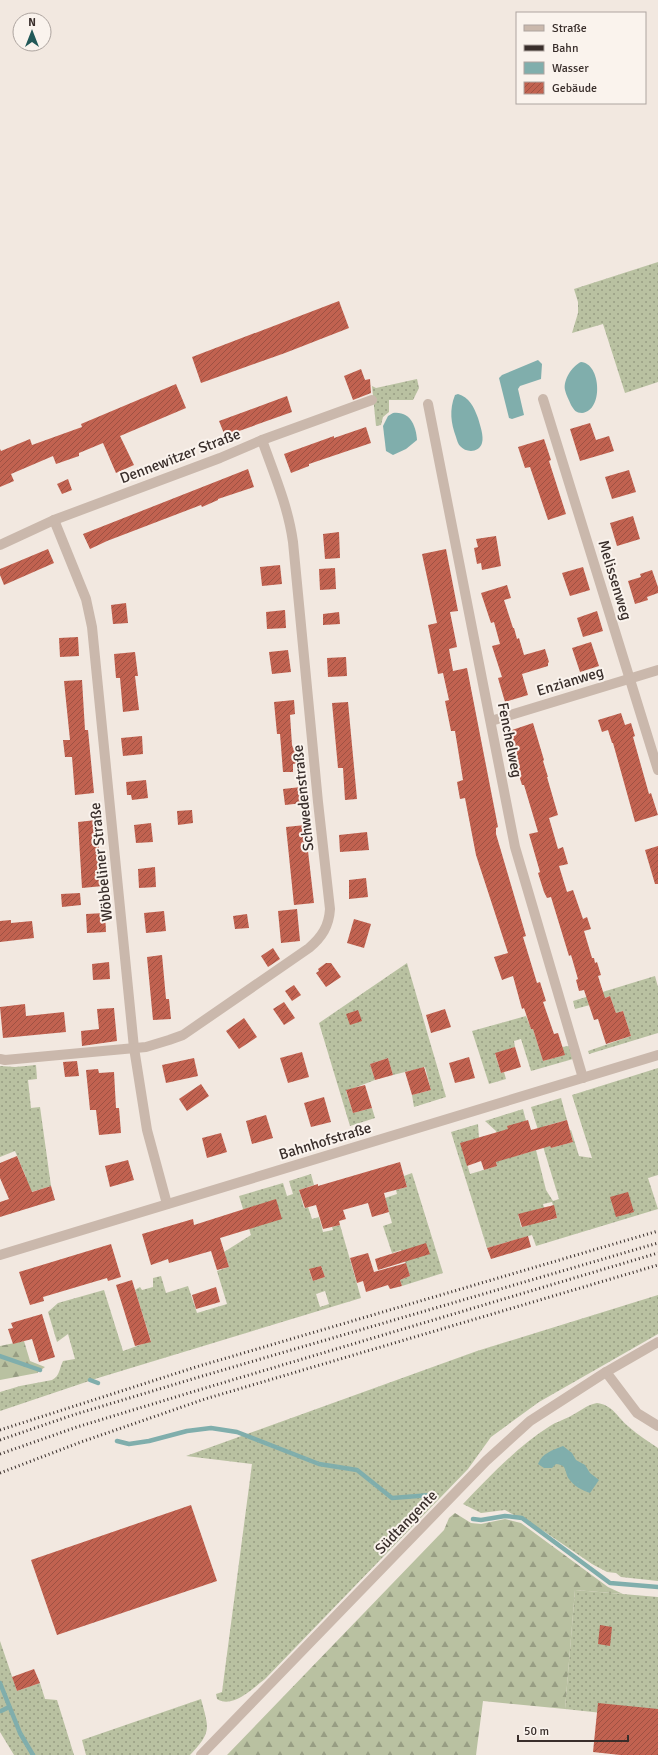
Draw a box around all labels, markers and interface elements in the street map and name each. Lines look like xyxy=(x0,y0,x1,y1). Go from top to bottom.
north arrow xyxy=(12,12,52,52)
legend xyxy=(516,12,646,104)
text: N xyxy=(28,16,36,29)
text: Straße xyxy=(552,21,587,36)
text: Bahn xyxy=(552,41,578,56)
text: Wasser xyxy=(552,61,589,76)
text: Gebäude xyxy=(552,81,597,96)
street label: Dennewitzer Straße xyxy=(117,425,243,487)
street label: Melissenweg xyxy=(594,538,636,622)
street label: Enzianweg xyxy=(534,662,606,700)
street label: Fenchelweg xyxy=(494,701,526,779)
street label: Schwedenstraße xyxy=(288,744,318,852)
street label: Wöbbeliner Straße xyxy=(86,801,116,923)
street label: Bahnhofstraße xyxy=(277,1118,373,1164)
street label: Südtangente xyxy=(371,1486,441,1558)
scale bar xyxy=(518,1717,628,1743)
text: 50 m xyxy=(524,1724,549,1739)

